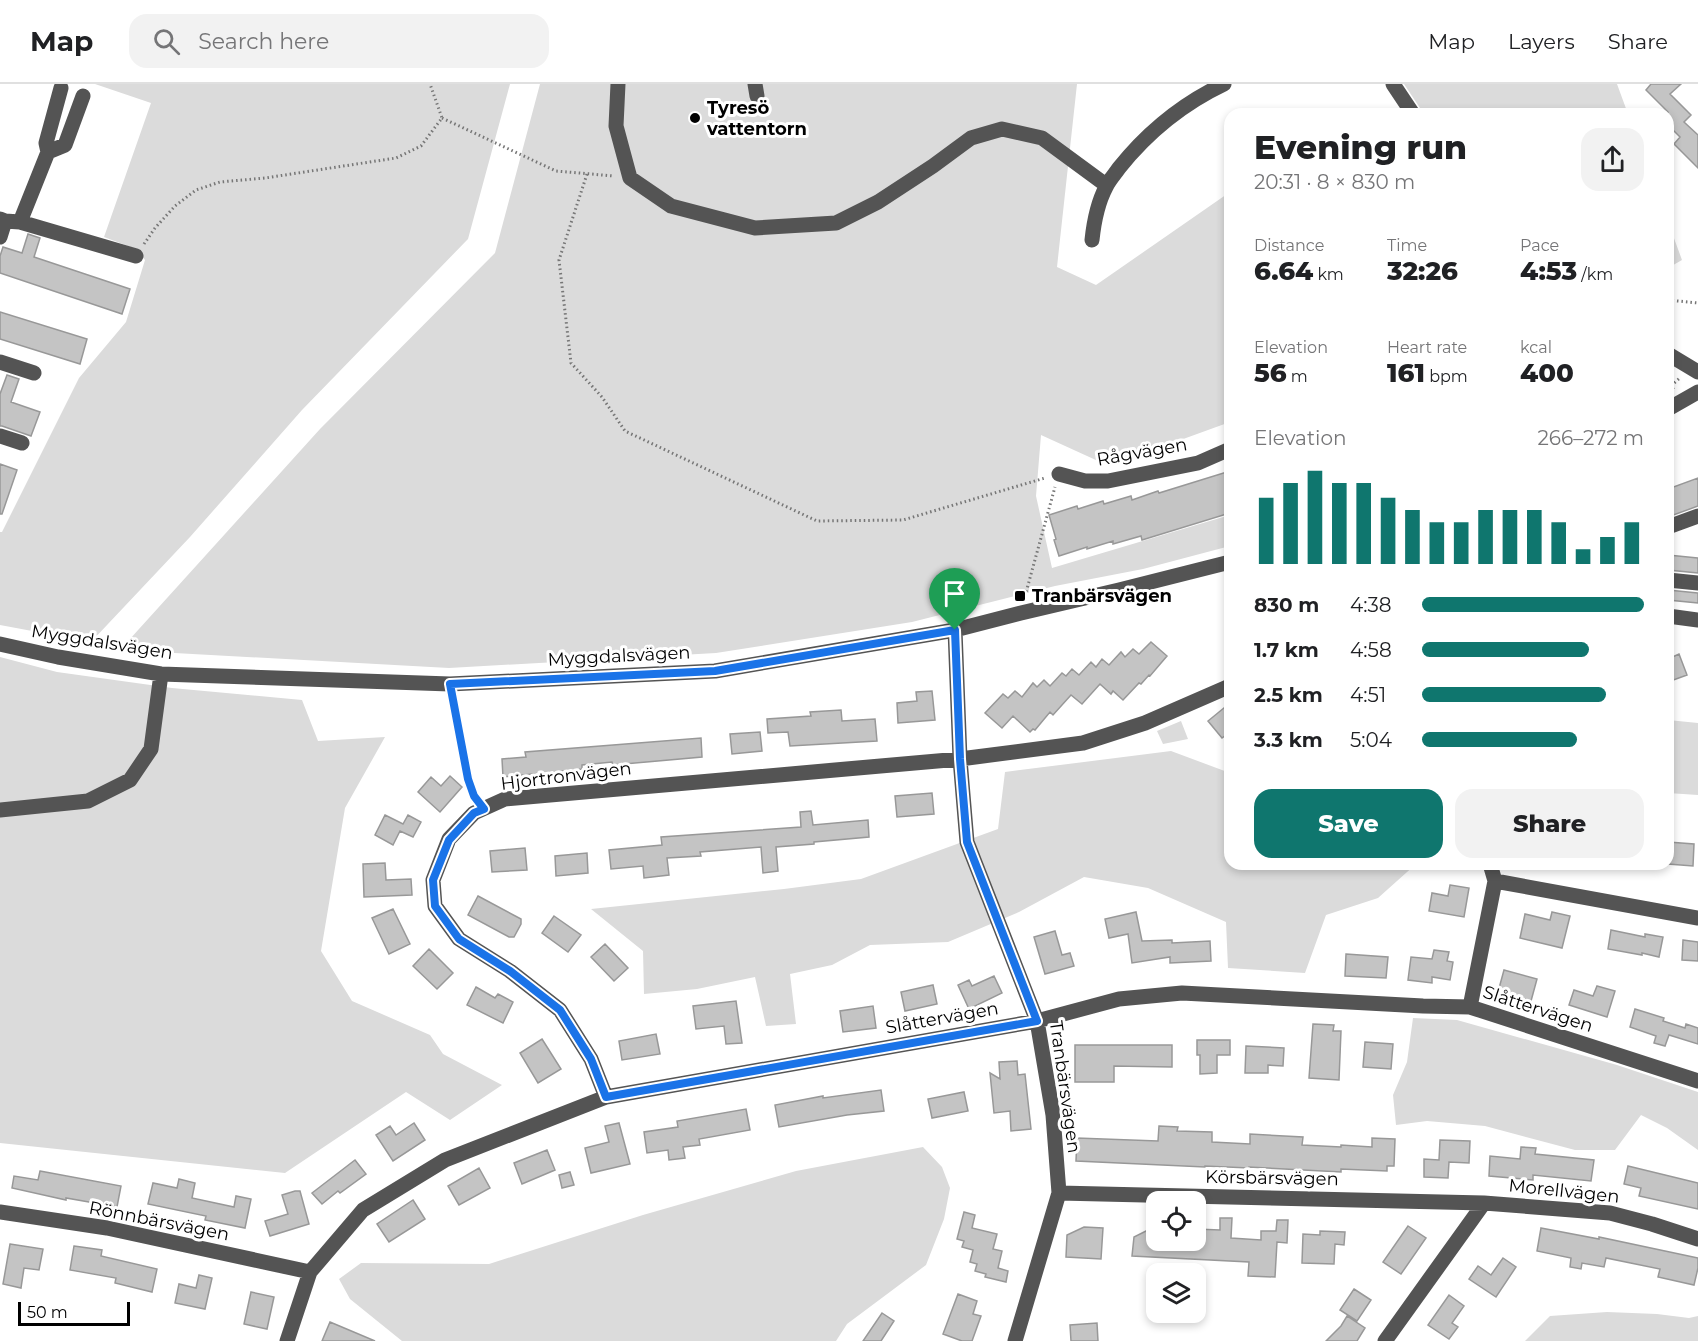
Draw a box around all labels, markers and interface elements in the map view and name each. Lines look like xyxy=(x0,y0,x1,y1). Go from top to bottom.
search box xyxy=(129,14,549,68)
text: Map xyxy=(30,24,93,58)
icon: search xyxy=(150,25,183,58)
text: Search here xyxy=(198,28,329,55)
text: Map xyxy=(1428,29,1475,54)
text: Layers xyxy=(1508,29,1575,54)
text: Share xyxy=(1608,29,1668,54)
place label: Tyresö vattentorn xyxy=(706,97,807,140)
marker: Tyresö vattentorn xyxy=(688,111,702,125)
text: Evening run xyxy=(1254,127,1467,167)
button: share xyxy=(1581,128,1644,191)
text: 20:31 · 8 × 830 m xyxy=(1254,170,1415,194)
text: Distance xyxy=(1254,236,1324,255)
text: Time xyxy=(1387,236,1427,255)
text: Pace xyxy=(1520,236,1559,255)
text: 6.64 xyxy=(1254,255,1313,287)
text: 32:26 xyxy=(1387,255,1458,287)
text: 4:53 xyxy=(1520,255,1577,287)
text: km xyxy=(1313,265,1344,284)
text: /km xyxy=(1577,265,1613,284)
text: Elevation xyxy=(1254,338,1328,357)
text: Heart rate xyxy=(1387,338,1467,357)
text: kcal xyxy=(1520,338,1552,357)
text: 56 xyxy=(1254,357,1287,389)
text: 161 xyxy=(1387,357,1425,389)
text: 400 xyxy=(1520,357,1574,389)
text: m xyxy=(1287,367,1308,386)
text: bpm xyxy=(1425,367,1468,386)
text: Elevation xyxy=(1254,426,1346,450)
text: 266–272 m xyxy=(1538,426,1644,450)
street label: Rågvägen xyxy=(1095,433,1189,471)
pin xyxy=(929,568,980,630)
icon: arrive xyxy=(938,577,971,610)
place label: Tranbärsvägen xyxy=(1032,585,1172,607)
marker: Tranbärsvägen xyxy=(1013,589,1027,603)
text: 830 m xyxy=(1254,593,1319,617)
text: 4:38 xyxy=(1350,593,1392,617)
street label: Myggdalsvägen xyxy=(30,620,174,664)
text: 1.7 km xyxy=(1254,638,1319,662)
text: 4:58 xyxy=(1350,638,1392,662)
street label: Myggdalsvägen xyxy=(547,641,691,671)
text: 2.5 km xyxy=(1254,683,1323,707)
text: 4:51 xyxy=(1350,683,1386,707)
text: 3.3 km xyxy=(1254,728,1323,752)
text: 5:04 xyxy=(1350,728,1392,752)
street label: Hjortronvägen xyxy=(499,757,633,795)
button: Save xyxy=(1254,789,1443,858)
button: Share xyxy=(1455,789,1644,858)
street label: Slåttervägen xyxy=(1480,981,1596,1037)
street label: Slåttervägen xyxy=(884,997,1000,1039)
street label: Tranbärsvägen xyxy=(1045,1019,1085,1155)
street label: Körsbärsvägen xyxy=(1205,1166,1339,1190)
street label: Morellvägen xyxy=(1507,1174,1621,1208)
map controls xyxy=(1146,1191,1206,1323)
button: locate xyxy=(1146,1191,1206,1251)
street label: Rönnbärsvägen xyxy=(87,1197,231,1245)
button: layers xyxy=(1146,1263,1206,1323)
scale bar xyxy=(18,1299,130,1326)
text: 50 m xyxy=(27,1303,68,1322)

